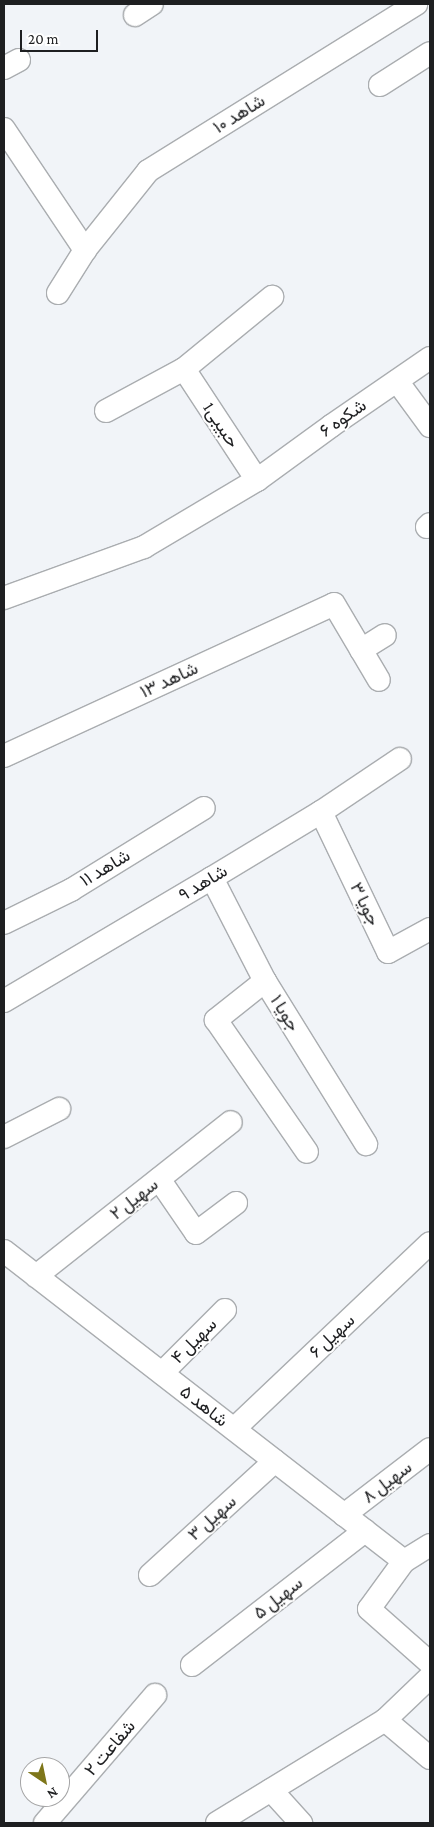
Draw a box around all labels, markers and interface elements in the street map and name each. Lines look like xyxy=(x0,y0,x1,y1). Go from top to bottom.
scale bar xyxy=(22,20,100,52)
text: 20 m xyxy=(28,31,59,47)
street label: شاهد ۱۰ xyxy=(209,90,269,138)
street label: شکوه ۶ xyxy=(316,394,370,442)
street label: حبیبی1 xyxy=(198,398,244,452)
street label: شاهد ۱۳ xyxy=(137,657,201,703)
street label: شاهد ۱۱ xyxy=(76,845,134,891)
street label: شاهد ۹ xyxy=(175,860,231,906)
street label: جویا ۳ xyxy=(345,879,385,929)
street label: جویا ۱ xyxy=(266,991,304,1035)
street label: سهیل ۲ xyxy=(106,1174,162,1224)
street label: سهیل ۶ xyxy=(305,1310,359,1362)
street label: سهیل ۴ xyxy=(167,1314,221,1368)
street label: شاهد ۵ xyxy=(176,1381,232,1431)
street label: سهیل ۸ xyxy=(358,1456,416,1508)
street label: سهیل ۳ xyxy=(183,1491,241,1545)
street label: سهیل ۵ xyxy=(249,1572,307,1624)
street label: شفاعت ۲ xyxy=(80,1716,140,1780)
north arrow xyxy=(20,1757,70,1807)
text: N xyxy=(44,1784,61,1803)

